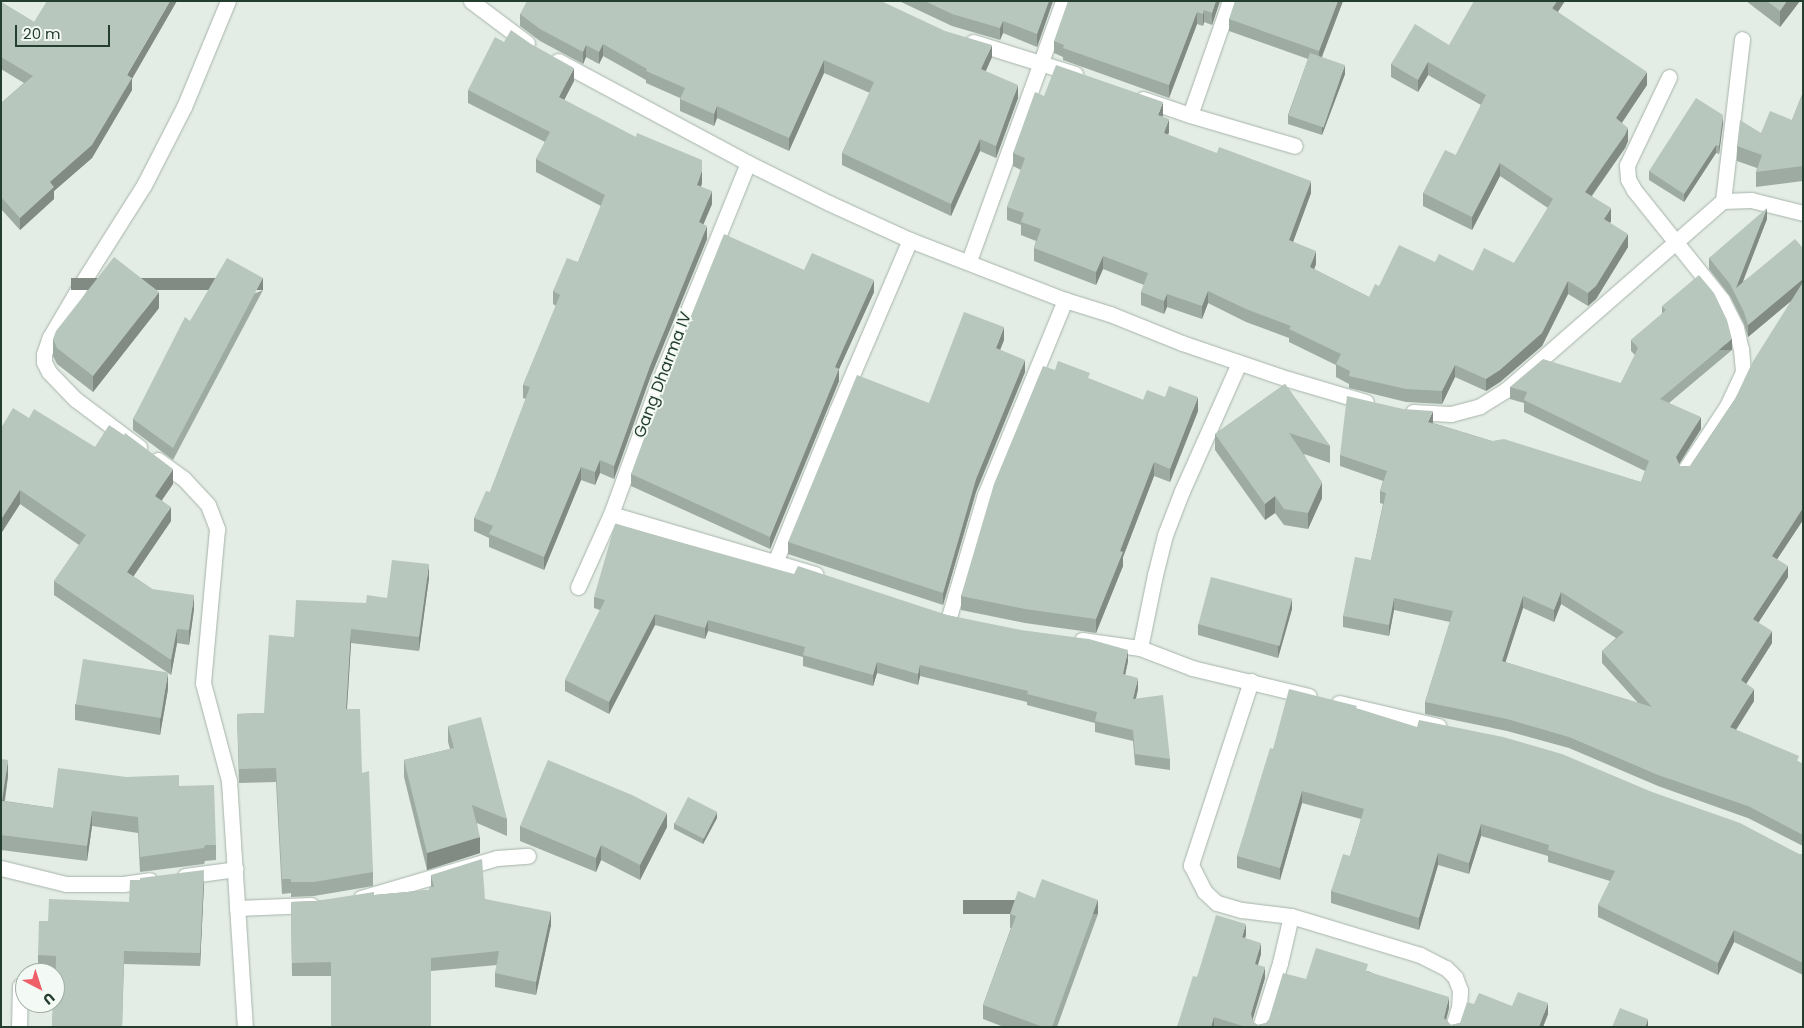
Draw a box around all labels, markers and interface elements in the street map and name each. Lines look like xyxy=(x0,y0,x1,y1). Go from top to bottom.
scale bar xyxy=(18,15,112,47)
text: 20 m xyxy=(23,23,61,44)
street label: Gang Dharma IV xyxy=(630,309,696,441)
north arrow xyxy=(15,963,65,1013)
text: U xyxy=(39,988,59,1010)

